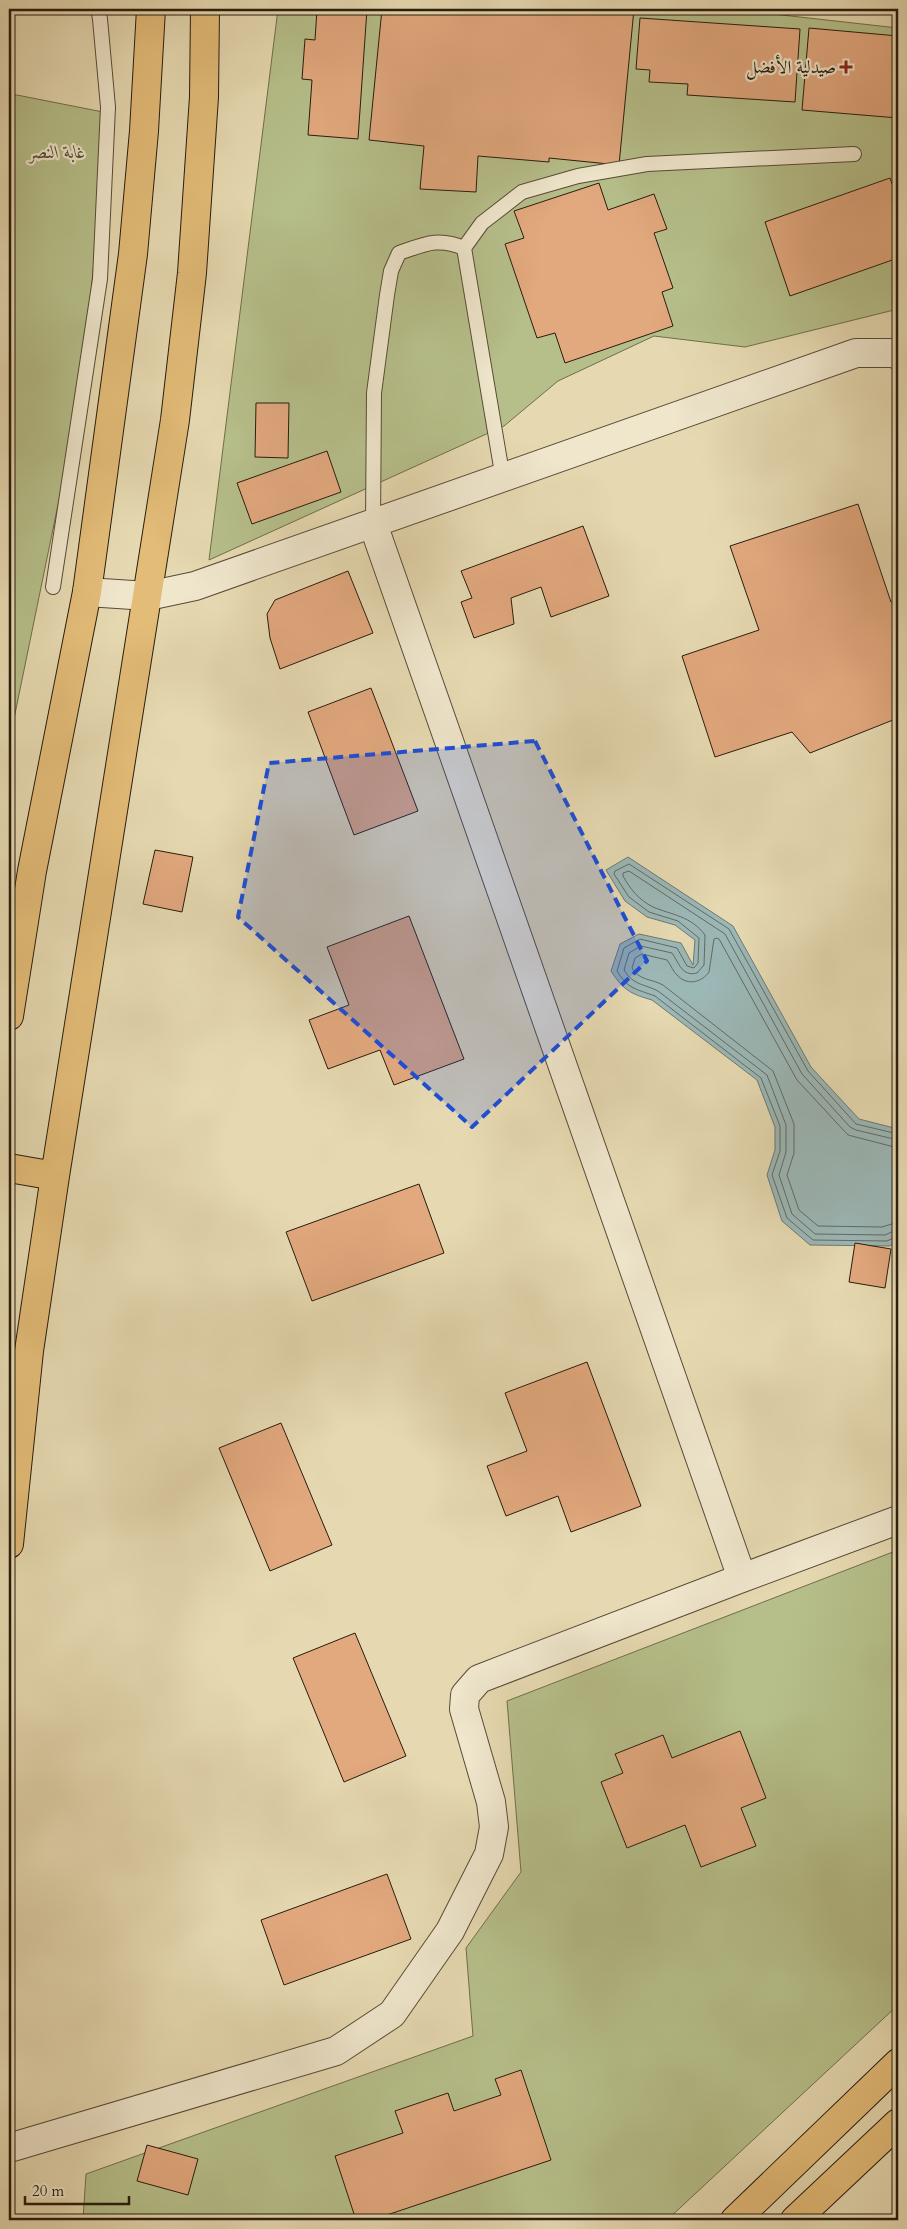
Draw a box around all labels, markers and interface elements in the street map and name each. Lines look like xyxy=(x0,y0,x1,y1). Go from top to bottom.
place label: صيدلية الأفضل xyxy=(746,54,836,80)
marker: صيدلية الأفضل xyxy=(840,61,852,73)
park label: غابة النصر xyxy=(27,140,86,165)
scale bar xyxy=(25,2174,129,2206)
text: 20 m xyxy=(32,2181,64,2201)

